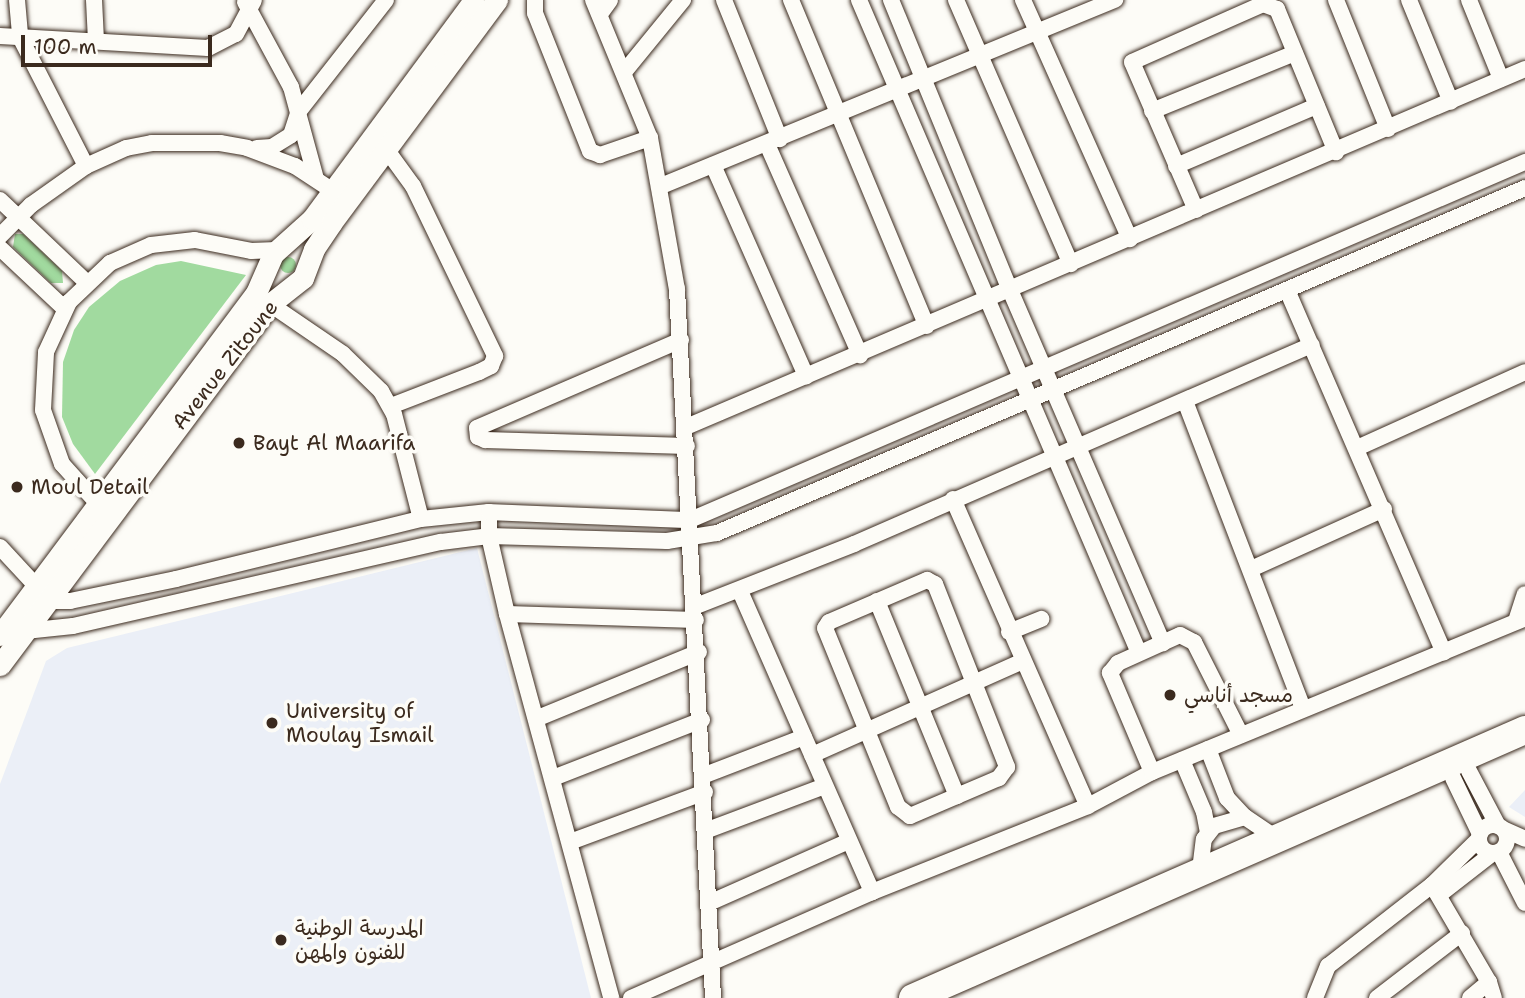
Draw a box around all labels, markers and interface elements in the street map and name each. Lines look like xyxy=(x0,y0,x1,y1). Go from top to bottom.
scale bar xyxy=(24,21,215,65)
text: 100 m xyxy=(34,33,97,61)
street label: Avenue Zitoune xyxy=(167,295,283,435)
place label: Bayt Al Maarifa xyxy=(253,430,415,456)
marker: Bayt Al Maarifa xyxy=(231,435,247,451)
place label: Moul Detail xyxy=(31,474,149,500)
marker: Moul Detail xyxy=(9,479,25,495)
place label: مسجد أناسي xyxy=(1184,682,1293,708)
marker: مسجد أناسي xyxy=(1162,687,1178,703)
place label: University of Moulay Ismail xyxy=(286,698,434,748)
marker: University of Moulay Ismail xyxy=(264,715,280,731)
place label: المدرسة الوطنية للفنون والمهن xyxy=(295,915,424,965)
marker: المدرسة الوطنية للفنون والمهن xyxy=(273,932,289,948)

